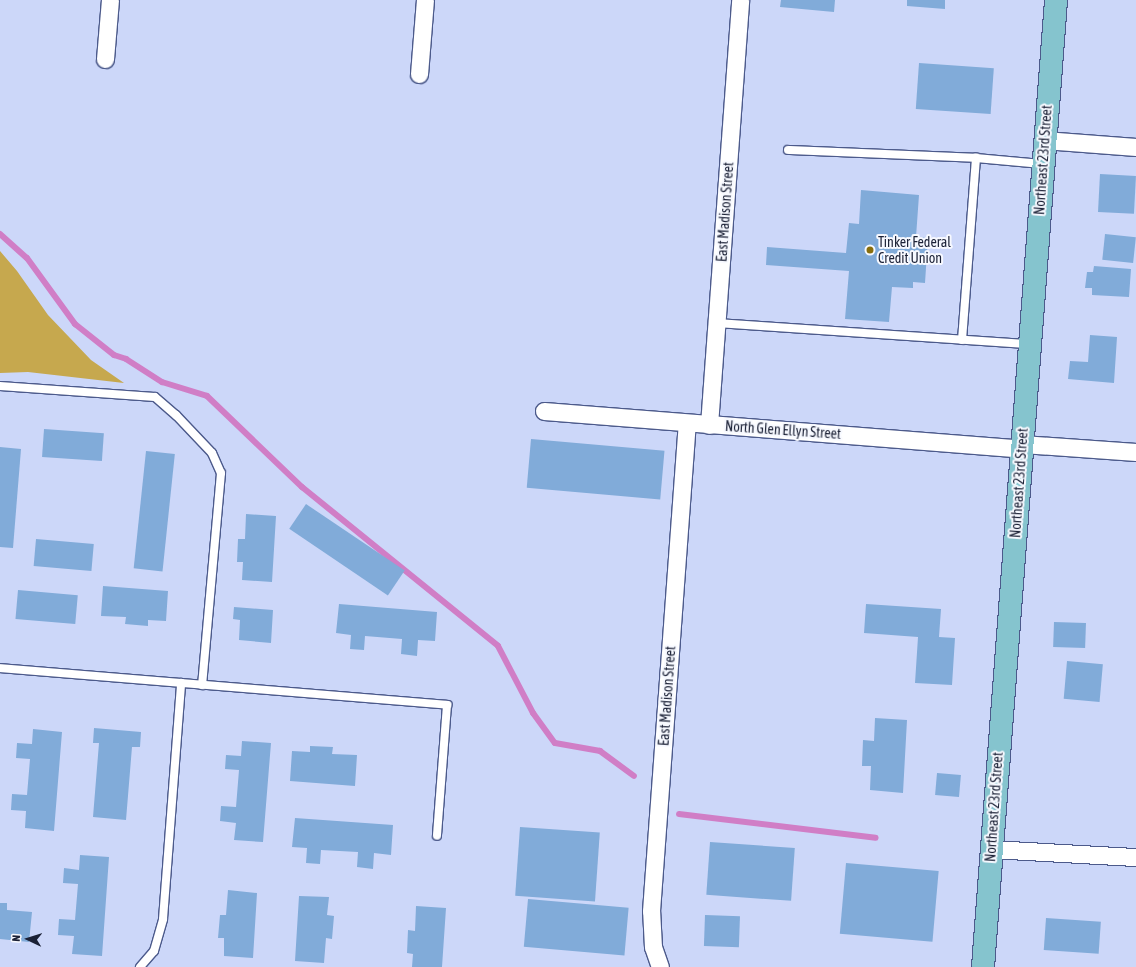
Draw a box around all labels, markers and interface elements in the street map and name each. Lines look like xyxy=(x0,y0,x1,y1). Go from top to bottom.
street label: Northeast 23rd Street xyxy=(1031,105,1055,215)
street label: East Madison Street xyxy=(713,162,737,262)
place label: Tinker Federal Credit Union xyxy=(878,234,951,266)
marker: Tinker Federal Credit Union xyxy=(865,245,875,255)
street label: North Glen Ellyn Street xyxy=(725,418,841,442)
street label: Northeast 23rd Street xyxy=(1007,428,1031,538)
street label: East Madison Street xyxy=(655,646,679,746)
street label: Northeast 23rd Street xyxy=(982,752,1006,862)
north arrow xyxy=(8,919,48,959)
text: N xyxy=(10,935,22,942)

